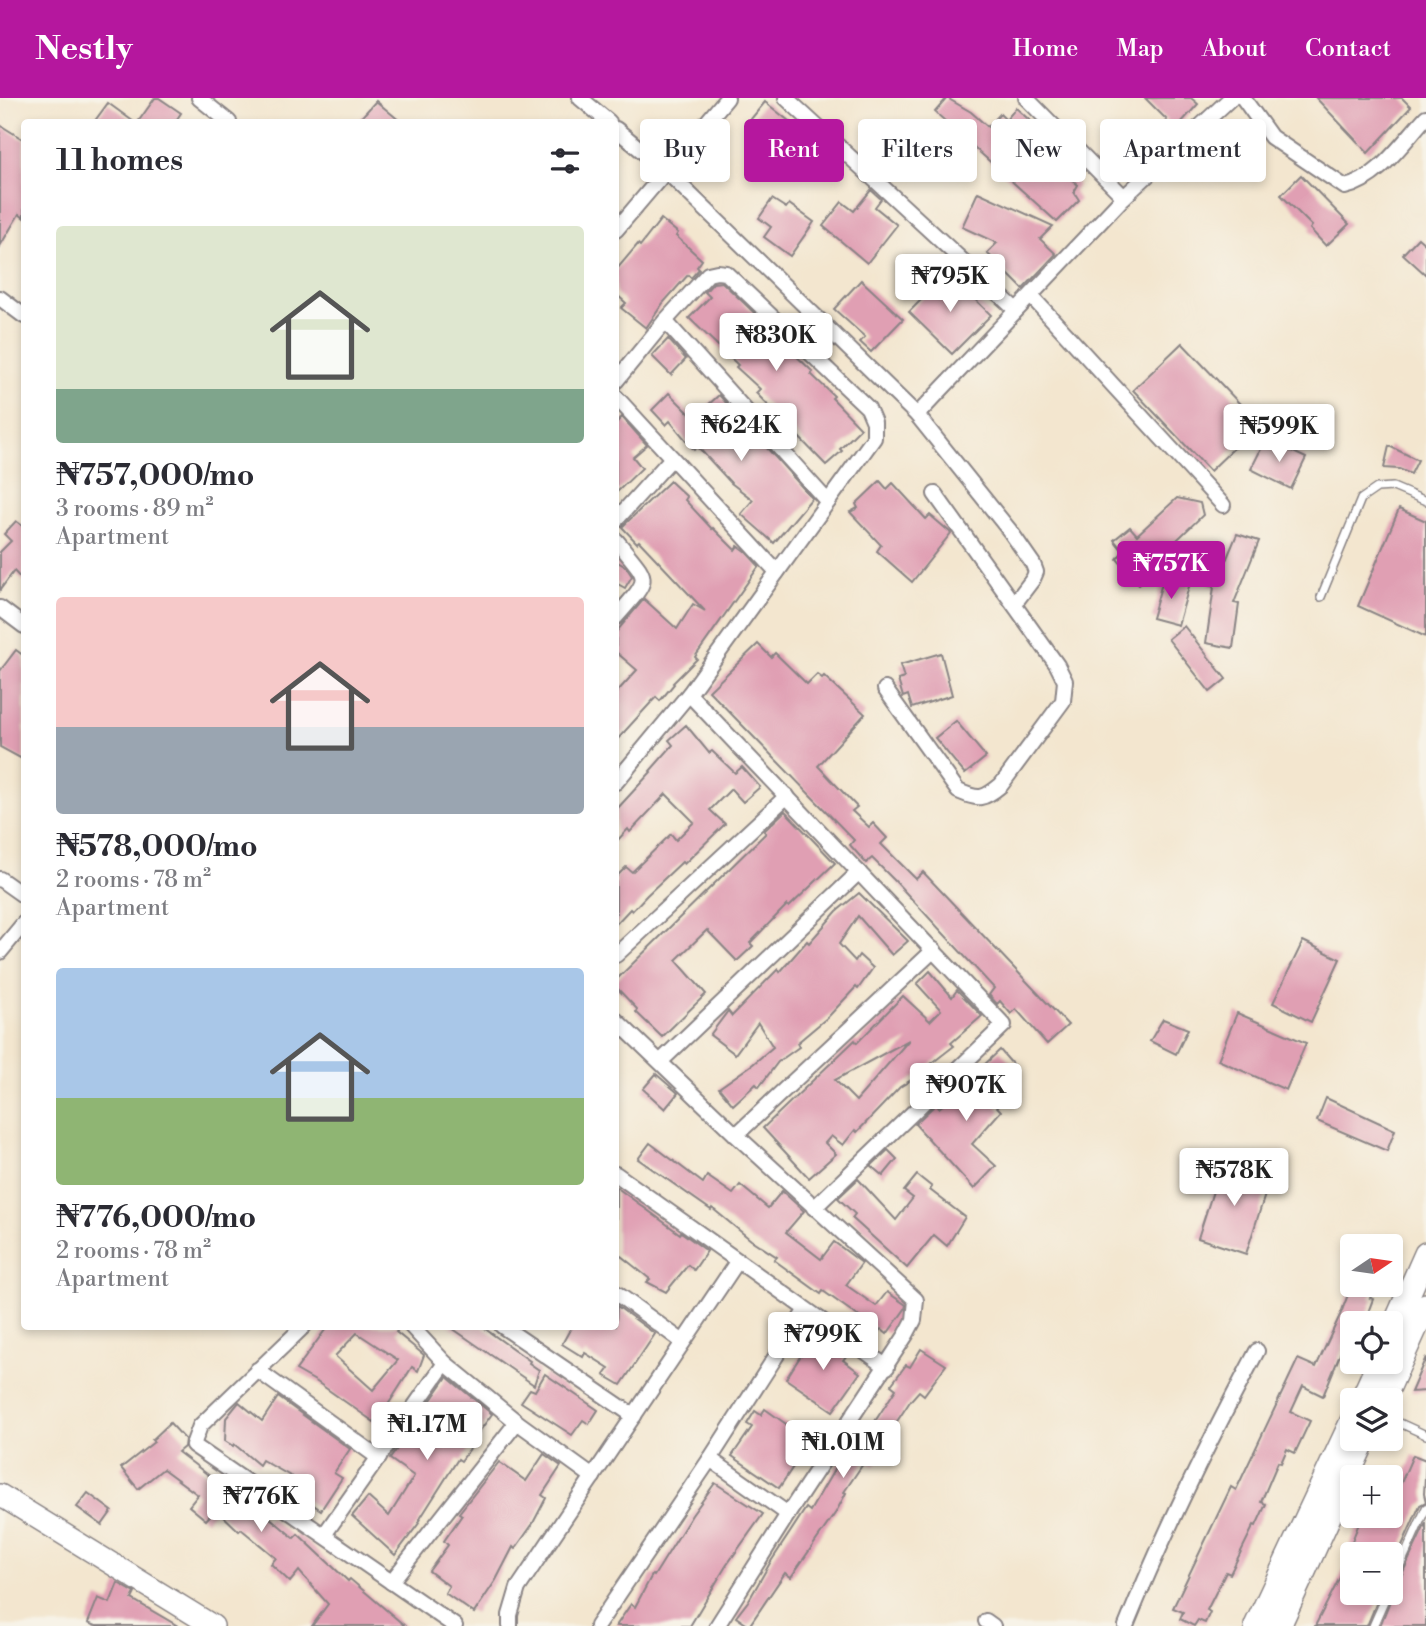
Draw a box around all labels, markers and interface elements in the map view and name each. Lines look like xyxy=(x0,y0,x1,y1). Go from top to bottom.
text: Nestly xyxy=(35,29,133,70)
text: Home xyxy=(1013,34,1078,64)
text: Map xyxy=(1116,34,1164,64)
text: About xyxy=(1202,34,1267,64)
text: Contact xyxy=(1305,34,1391,64)
chip: Buy xyxy=(640,119,730,182)
chip: Rent xyxy=(744,119,844,182)
chip: Filters xyxy=(858,119,977,182)
chip: New xyxy=(991,119,1086,182)
chip: Apartment xyxy=(1100,119,1266,182)
text: 11 homes xyxy=(56,142,183,180)
icon: filters xyxy=(546,142,584,180)
pin: ₦795K xyxy=(901,254,999,314)
text: ₦795K xyxy=(911,263,989,291)
icon: home xyxy=(257,272,383,398)
pin: ₦830K xyxy=(727,314,825,373)
text: ₦830K xyxy=(736,322,816,350)
pin: ₦624K xyxy=(692,404,790,463)
pin: ₦599K xyxy=(1230,404,1328,464)
text: ₦624K xyxy=(701,412,781,440)
text: ₦599K xyxy=(1240,413,1318,441)
text: ₦757,000/mo xyxy=(56,457,255,495)
text: 3 rooms · 89 m² xyxy=(56,495,213,523)
text: Apartment xyxy=(56,523,169,551)
pin: ₦757K xyxy=(1122,542,1220,601)
text: ₦757K xyxy=(1133,550,1209,578)
icon: home xyxy=(257,643,383,769)
text: ₦578,000/mo xyxy=(56,828,258,866)
text: 2 rooms · 78 m² xyxy=(56,866,211,894)
text: Apartment xyxy=(56,894,169,922)
icon: home xyxy=(257,1014,383,1140)
pin: ₦907K xyxy=(917,1063,1015,1123)
text: ₦907K xyxy=(926,1072,1006,1100)
pin: ₦578K xyxy=(1185,1148,1283,1208)
text: ₦578K xyxy=(1195,1157,1273,1185)
text: ₦776,000/mo xyxy=(56,1199,256,1237)
north arrow xyxy=(1340,1234,1404,1297)
map controls xyxy=(1340,1234,1403,1605)
text: 2 rooms · 78 m² xyxy=(56,1237,211,1265)
text: Apartment xyxy=(56,1265,169,1293)
button: locate xyxy=(1340,1311,1403,1374)
pin: ₦799K xyxy=(774,1312,872,1372)
text: ₦799K xyxy=(784,1321,862,1349)
button: layers xyxy=(1340,1388,1403,1451)
pin: ₦1.17M xyxy=(370,1402,484,1462)
text: ₦1.17M xyxy=(387,1411,467,1439)
pin: ₦1.01M xyxy=(786,1420,900,1480)
text: ₦1.01M xyxy=(802,1429,884,1457)
button: + xyxy=(1340,1465,1403,1528)
pin: ₦776K xyxy=(212,1474,310,1534)
text: ₦776K xyxy=(223,1483,299,1511)
button: − xyxy=(1340,1542,1403,1605)

